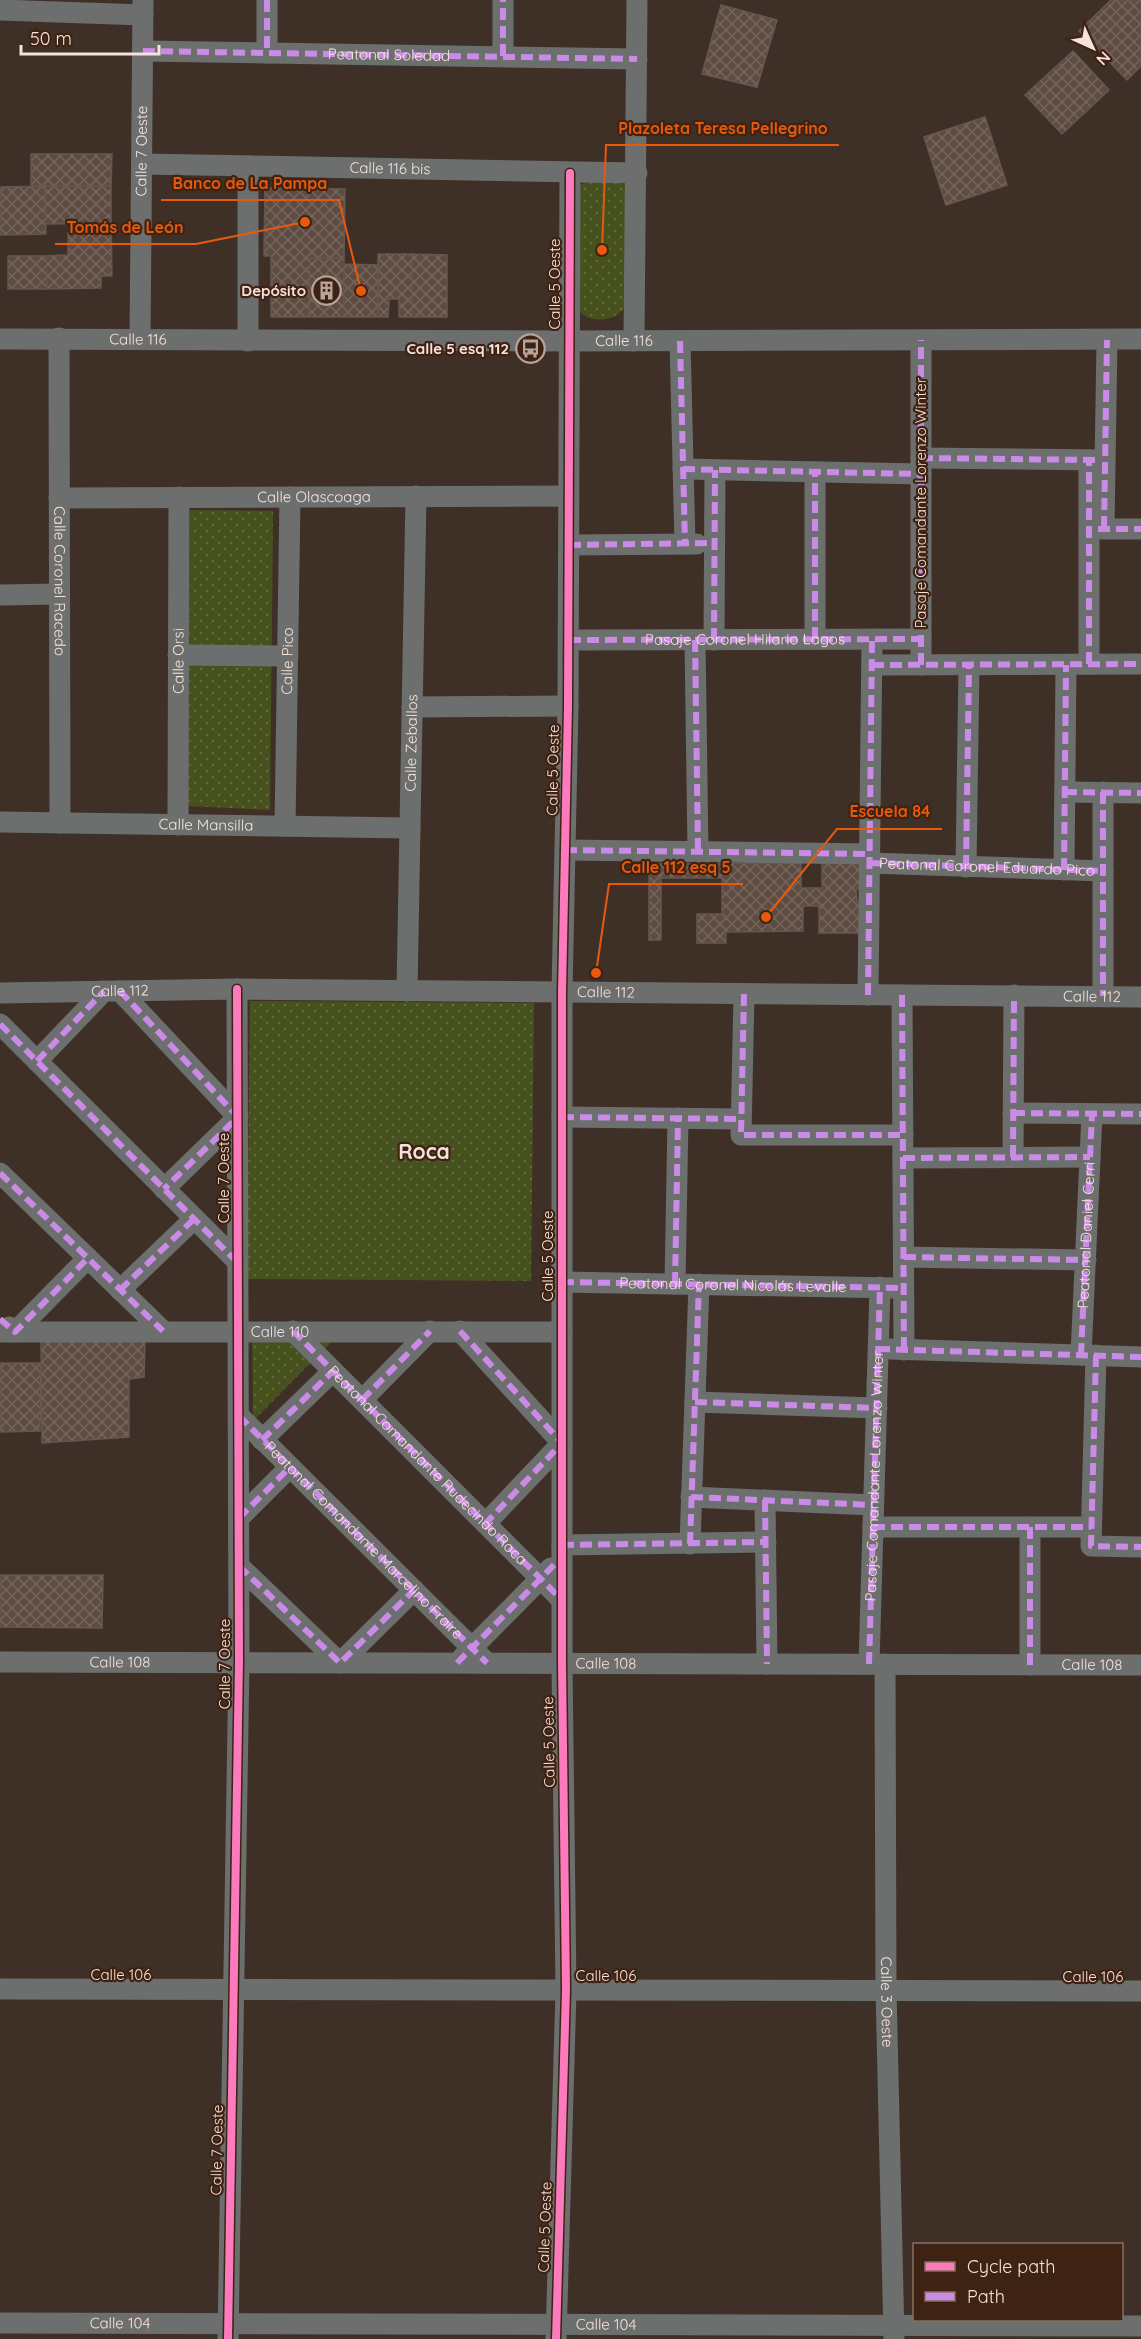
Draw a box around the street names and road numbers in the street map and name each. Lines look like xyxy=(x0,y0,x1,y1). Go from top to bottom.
street label: Peatonal Soledad xyxy=(328,44,450,65)
street label: Calle 7 Oeste xyxy=(131,106,151,196)
street label: Calle 116 bis xyxy=(349,158,431,178)
street label: Calle 5 Oeste xyxy=(545,238,564,330)
street label: Calle 116 xyxy=(109,329,167,349)
street label: Calle 116 xyxy=(595,331,653,350)
street label: Pasaje Comandante Lorenzo Winter xyxy=(911,377,930,629)
street label: Calle Olascoaga xyxy=(257,487,371,506)
street label: Calle Coronel Racedo xyxy=(50,506,70,656)
street label: Calle Pico xyxy=(277,627,297,695)
street label: Calle Orsi xyxy=(168,628,188,694)
street label: Pasaje Coronel Hilario Lagos xyxy=(645,629,845,649)
street label: Calle Zeballos xyxy=(401,694,421,792)
street label: Calle 5 Oeste xyxy=(542,724,563,816)
street label: Calle Mansilla xyxy=(159,814,253,835)
street label: Peatonal Coronel Eduardo Pico xyxy=(879,853,1095,880)
street label: Calle 112 xyxy=(91,980,149,1000)
street label: Calle 112 xyxy=(577,982,635,1002)
street label: Calle 112 xyxy=(1063,986,1121,1006)
street label: Calle 7 Oeste xyxy=(214,1133,233,1223)
street label: Peatonal Daniel Cerri xyxy=(1073,1161,1099,1309)
street label: Calle 5 Oeste xyxy=(538,1210,557,1302)
street label: Peatonal Coronel Nicolás Levalle xyxy=(619,1273,847,1296)
street label: Calle 110 xyxy=(251,1322,309,1341)
street label: Pasaje Comandante Lorenzo Winter xyxy=(861,1350,887,1602)
street label: Peatonal Comandante Rudecindo Roca xyxy=(324,1361,531,1569)
street label: Peatonal Comandante Marcelino Fraire xyxy=(261,1437,467,1643)
street label: Calle 7 Oeste xyxy=(215,1619,234,1709)
street label: Calle 108 xyxy=(90,1652,150,1671)
street label: Calle 108 xyxy=(576,1654,636,1673)
street label: Calle 108 xyxy=(1062,1655,1122,1674)
street label: Calle 5 Oeste xyxy=(538,1696,559,1788)
street label: Calle 3 Oeste xyxy=(877,1957,897,2048)
street label: Calle 106 xyxy=(91,1965,151,1984)
street label: Calle 106 xyxy=(576,1966,636,1985)
street label: Calle 106 xyxy=(1063,1967,1123,1986)
street label: Calle 7 Oeste xyxy=(206,2105,227,2195)
street label: Calle 5 Oeste xyxy=(533,2181,556,2273)
street label: Calle 104 xyxy=(90,2313,150,2332)
street label: Calle 104 xyxy=(576,2315,636,2334)

